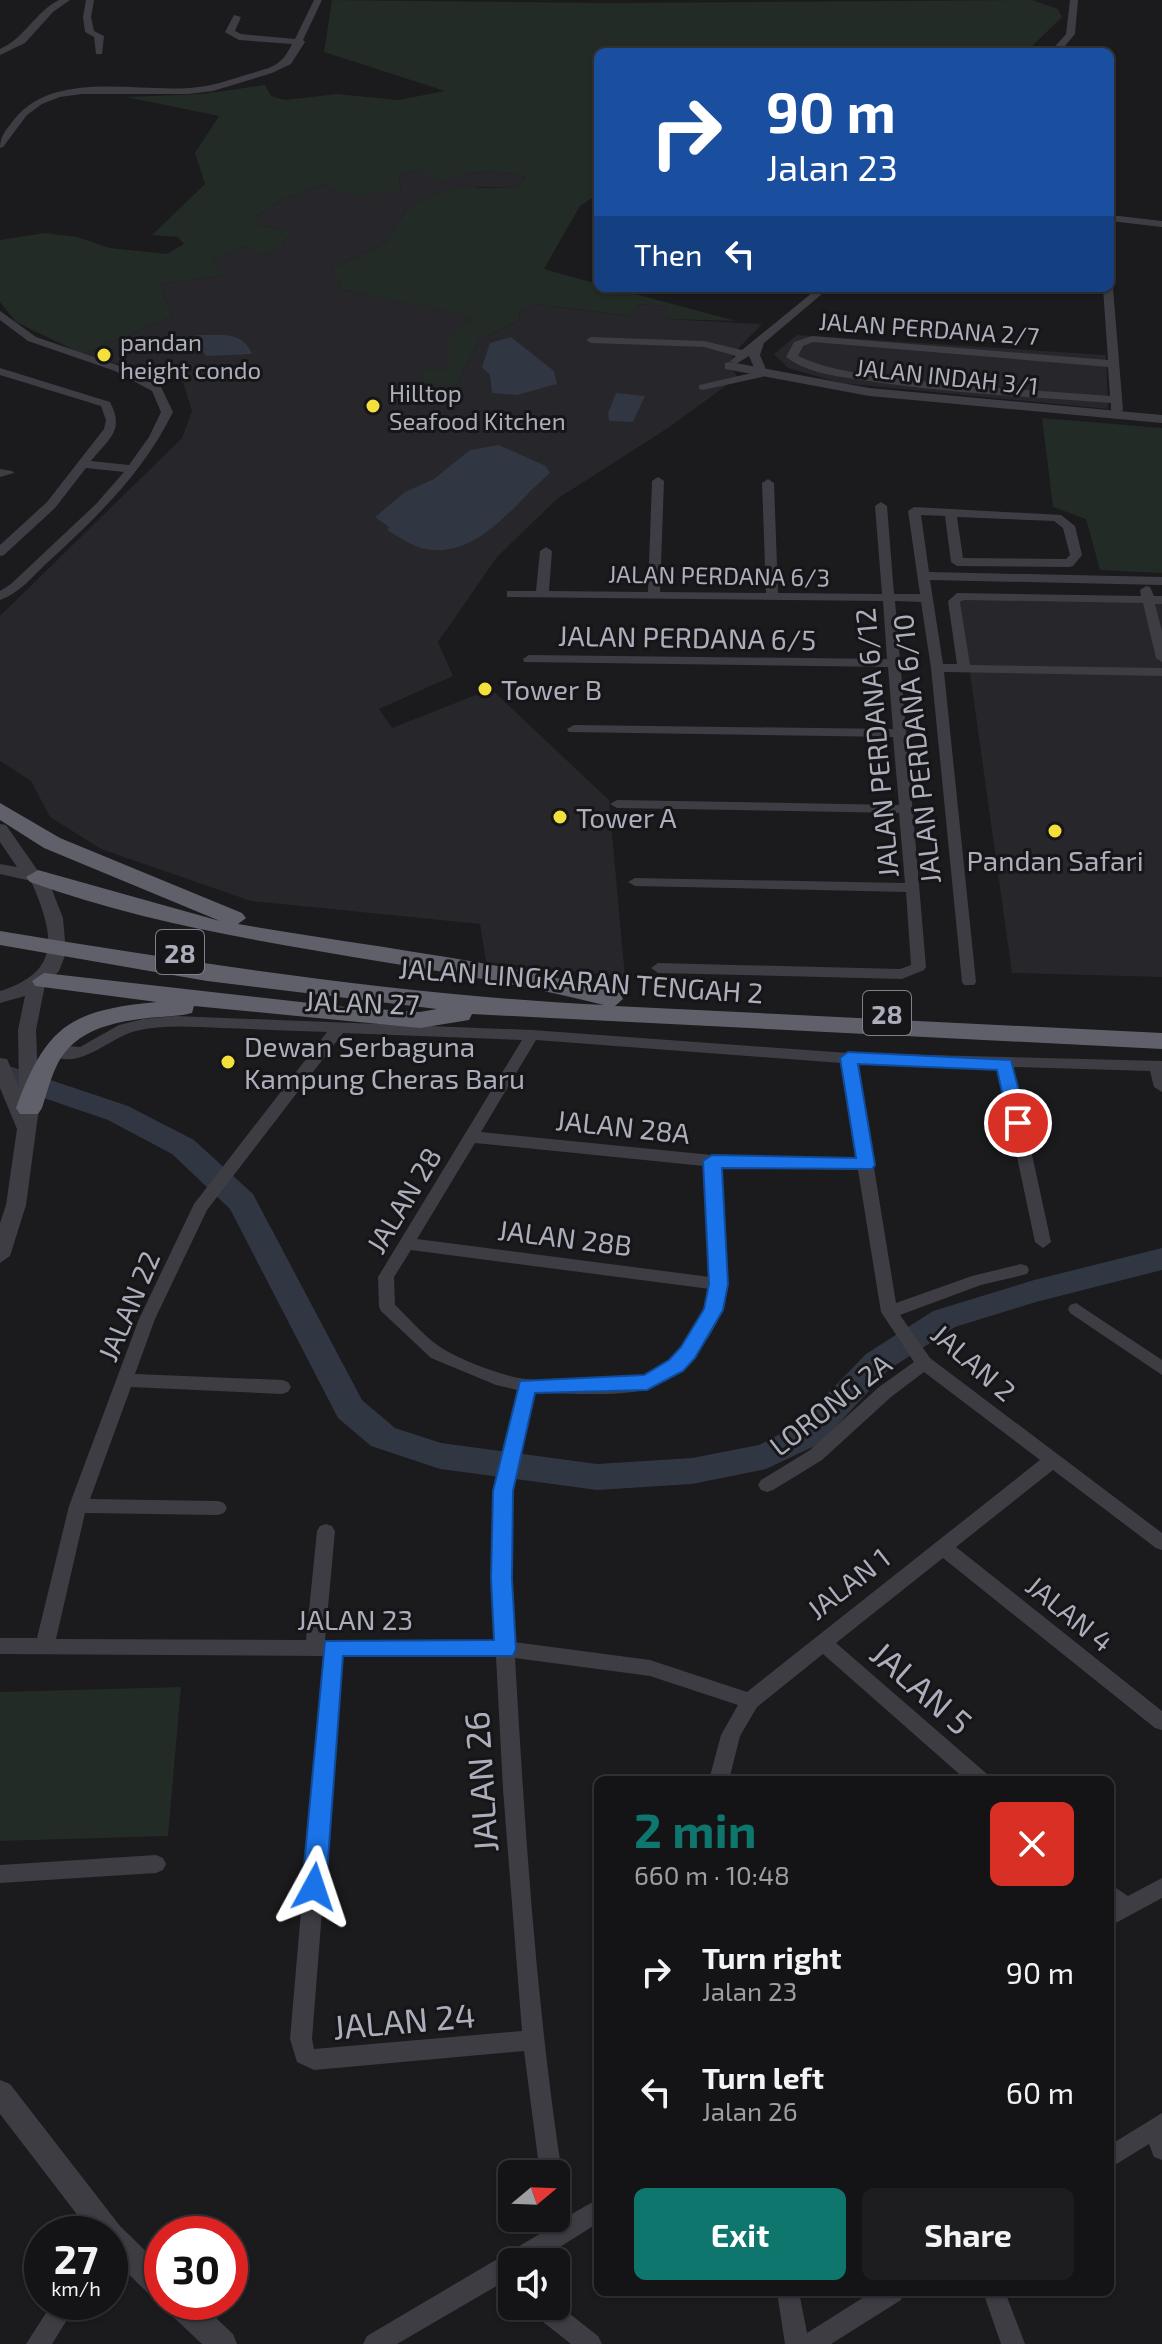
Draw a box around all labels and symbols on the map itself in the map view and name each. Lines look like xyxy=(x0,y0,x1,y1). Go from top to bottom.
street label: JALAN PERDANA 2/7 xyxy=(818,306,1040,350)
place label: pandan height condo xyxy=(120,327,261,384)
marker: pandan height condo xyxy=(95,346,113,364)
street label: JALAN INDAH 3/1 xyxy=(854,352,1040,400)
place label: Hilltop Seafood Kitchen xyxy=(389,378,566,435)
marker: Hilltop Seafood Kitchen xyxy=(364,397,382,415)
street label: JALAN PERDANA 6/3 xyxy=(608,559,830,591)
street label: JALAN PERDANA 6/12 xyxy=(847,607,905,879)
street label: JALAN PERDANA 6/10 xyxy=(885,612,947,886)
street label: JALAN PERDANA 6/5 xyxy=(558,618,816,656)
place label: Tower B xyxy=(501,672,602,706)
marker: Tower B xyxy=(476,680,494,698)
place label: Tower A xyxy=(576,800,677,834)
marker: Tower A xyxy=(551,808,569,826)
marker: Pandan Safari xyxy=(1046,822,1064,840)
place label: Pandan Safari xyxy=(966,843,1144,877)
road number: 28 xyxy=(156,930,204,974)
street label: JALAN LINGKARAN TENGAH 2 xyxy=(398,950,764,1010)
street label: JALAN 27 xyxy=(304,983,420,1021)
road number: 28 xyxy=(863,991,911,1035)
place label: Dewan Serbaguna Kampung Cheras Baru xyxy=(244,1029,525,1095)
marker: Dewan Serbaguna Kampung Cheras Baru xyxy=(219,1053,237,1071)
pin xyxy=(984,1089,1052,1157)
street label: JALAN 28A xyxy=(554,1102,692,1150)
street label: JALAN 28 xyxy=(358,1141,448,1259)
street label: JALAN 28B xyxy=(496,1212,634,1262)
street label: JALAN 22 xyxy=(90,1246,166,1366)
street label: JALAN 2 xyxy=(925,1316,1023,1408)
street label: LORONG 2A xyxy=(762,1345,898,1462)
street label: JALAN 1 xyxy=(800,1540,896,1626)
street label: JALAN 4 xyxy=(1020,1568,1120,1658)
street label: JALAN 23 xyxy=(297,1602,413,1636)
street label: JALAN 5 xyxy=(863,1632,981,1742)
street label: JALAN 26 xyxy=(455,1710,505,1854)
position arrow xyxy=(272,1845,356,1929)
street label: JALAN 24 xyxy=(331,1993,477,2047)
north arrow xyxy=(498,2160,570,2232)
speed limit sign: 30 xyxy=(144,2216,248,2320)

